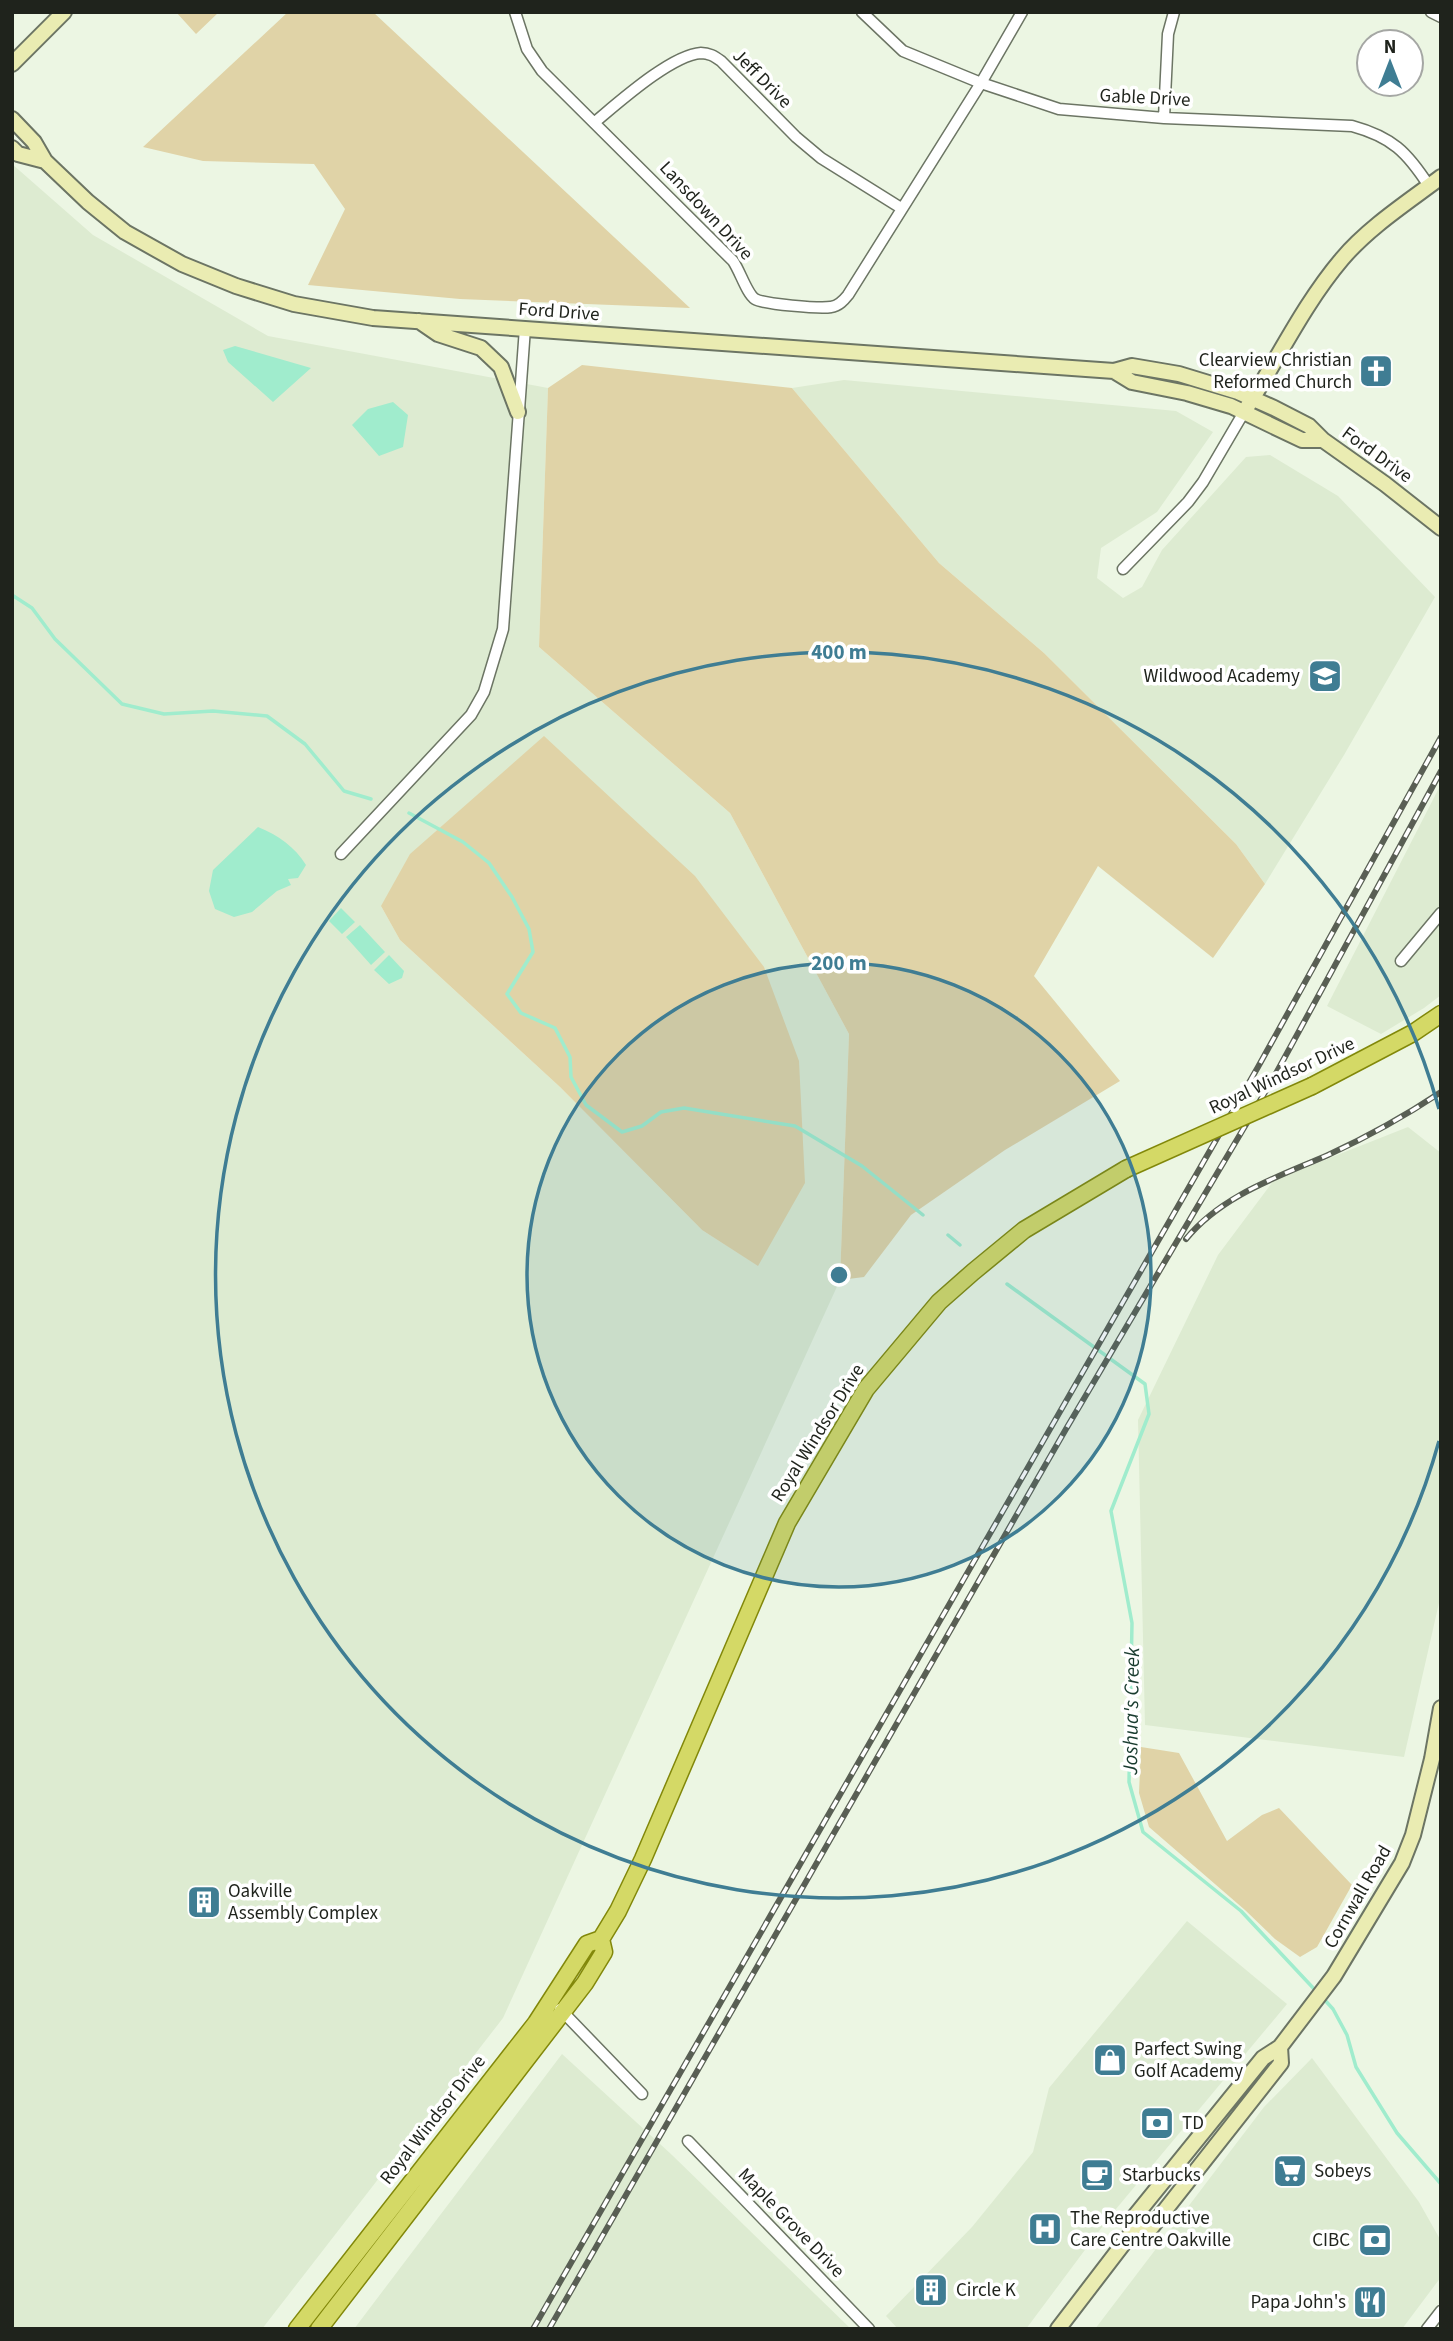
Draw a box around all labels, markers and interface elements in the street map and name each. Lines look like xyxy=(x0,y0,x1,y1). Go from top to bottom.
north arrow xyxy=(1355,28,1425,98)
text: N xyxy=(1384,34,1396,61)
street label: Jeff Drive xyxy=(726,43,798,115)
street label: Gable Drive xyxy=(1099,82,1191,114)
street label: Lansdown Drive xyxy=(653,155,759,267)
street label: Ford Drive xyxy=(517,296,601,328)
place label: Clearview Christian Reformed Church xyxy=(1199,347,1352,396)
church icon: Clearview Christian Reformed Church xyxy=(1357,352,1395,390)
street label: Ford Drive xyxy=(1336,420,1418,490)
text: 400 m xyxy=(811,637,867,667)
school or university icon: Wildwood Academy xyxy=(1306,657,1344,695)
place label: Wildwood Academy xyxy=(1144,663,1300,690)
text: 200 m xyxy=(811,948,867,978)
street label: Royal Windsor Drive xyxy=(1205,1030,1359,1122)
centre of rings xyxy=(827,1263,851,1287)
street label: Royal Windsor Drive xyxy=(765,1359,871,1507)
water label: Joshua's Creek xyxy=(1115,1646,1147,1776)
street label: Cornwall Road xyxy=(1317,1840,1399,1954)
place label: Oakville Assembly Complex xyxy=(228,1878,378,1927)
building icon: Oakville Assembly Complex xyxy=(185,1883,223,1921)
place label: Parfect Swing Golf Academy xyxy=(1134,2036,1243,2085)
shop icon: Parfect Swing Golf Academy xyxy=(1091,2041,1129,2079)
street label: Royal Windsor Drive xyxy=(374,2049,492,2191)
bank icon: TD xyxy=(1138,2104,1176,2142)
place label: TD xyxy=(1182,2110,1204,2137)
supermarket icon: Sobeys xyxy=(1271,2152,1309,2190)
cafe icon: Starbucks xyxy=(1078,2156,1116,2194)
place label: Sobeys xyxy=(1314,2158,1371,2185)
street label: Maple Grove Drive xyxy=(731,2162,851,2284)
place label: Starbucks xyxy=(1122,2162,1201,2189)
place label: The Reproductive Care Centre Oakville xyxy=(1070,2205,1231,2254)
hospital icon: The Reproductive Care Centre Oakville xyxy=(1026,2210,1064,2248)
bank icon: CIBC xyxy=(1356,2221,1394,2259)
place label: CIBC xyxy=(1312,2227,1350,2254)
building icon: Circle K xyxy=(912,2271,950,2309)
place label: Circle K xyxy=(956,2277,1016,2304)
restaurant icon: Papa John's xyxy=(1351,2283,1389,2321)
place label: Papa John's xyxy=(1250,2289,1346,2316)

